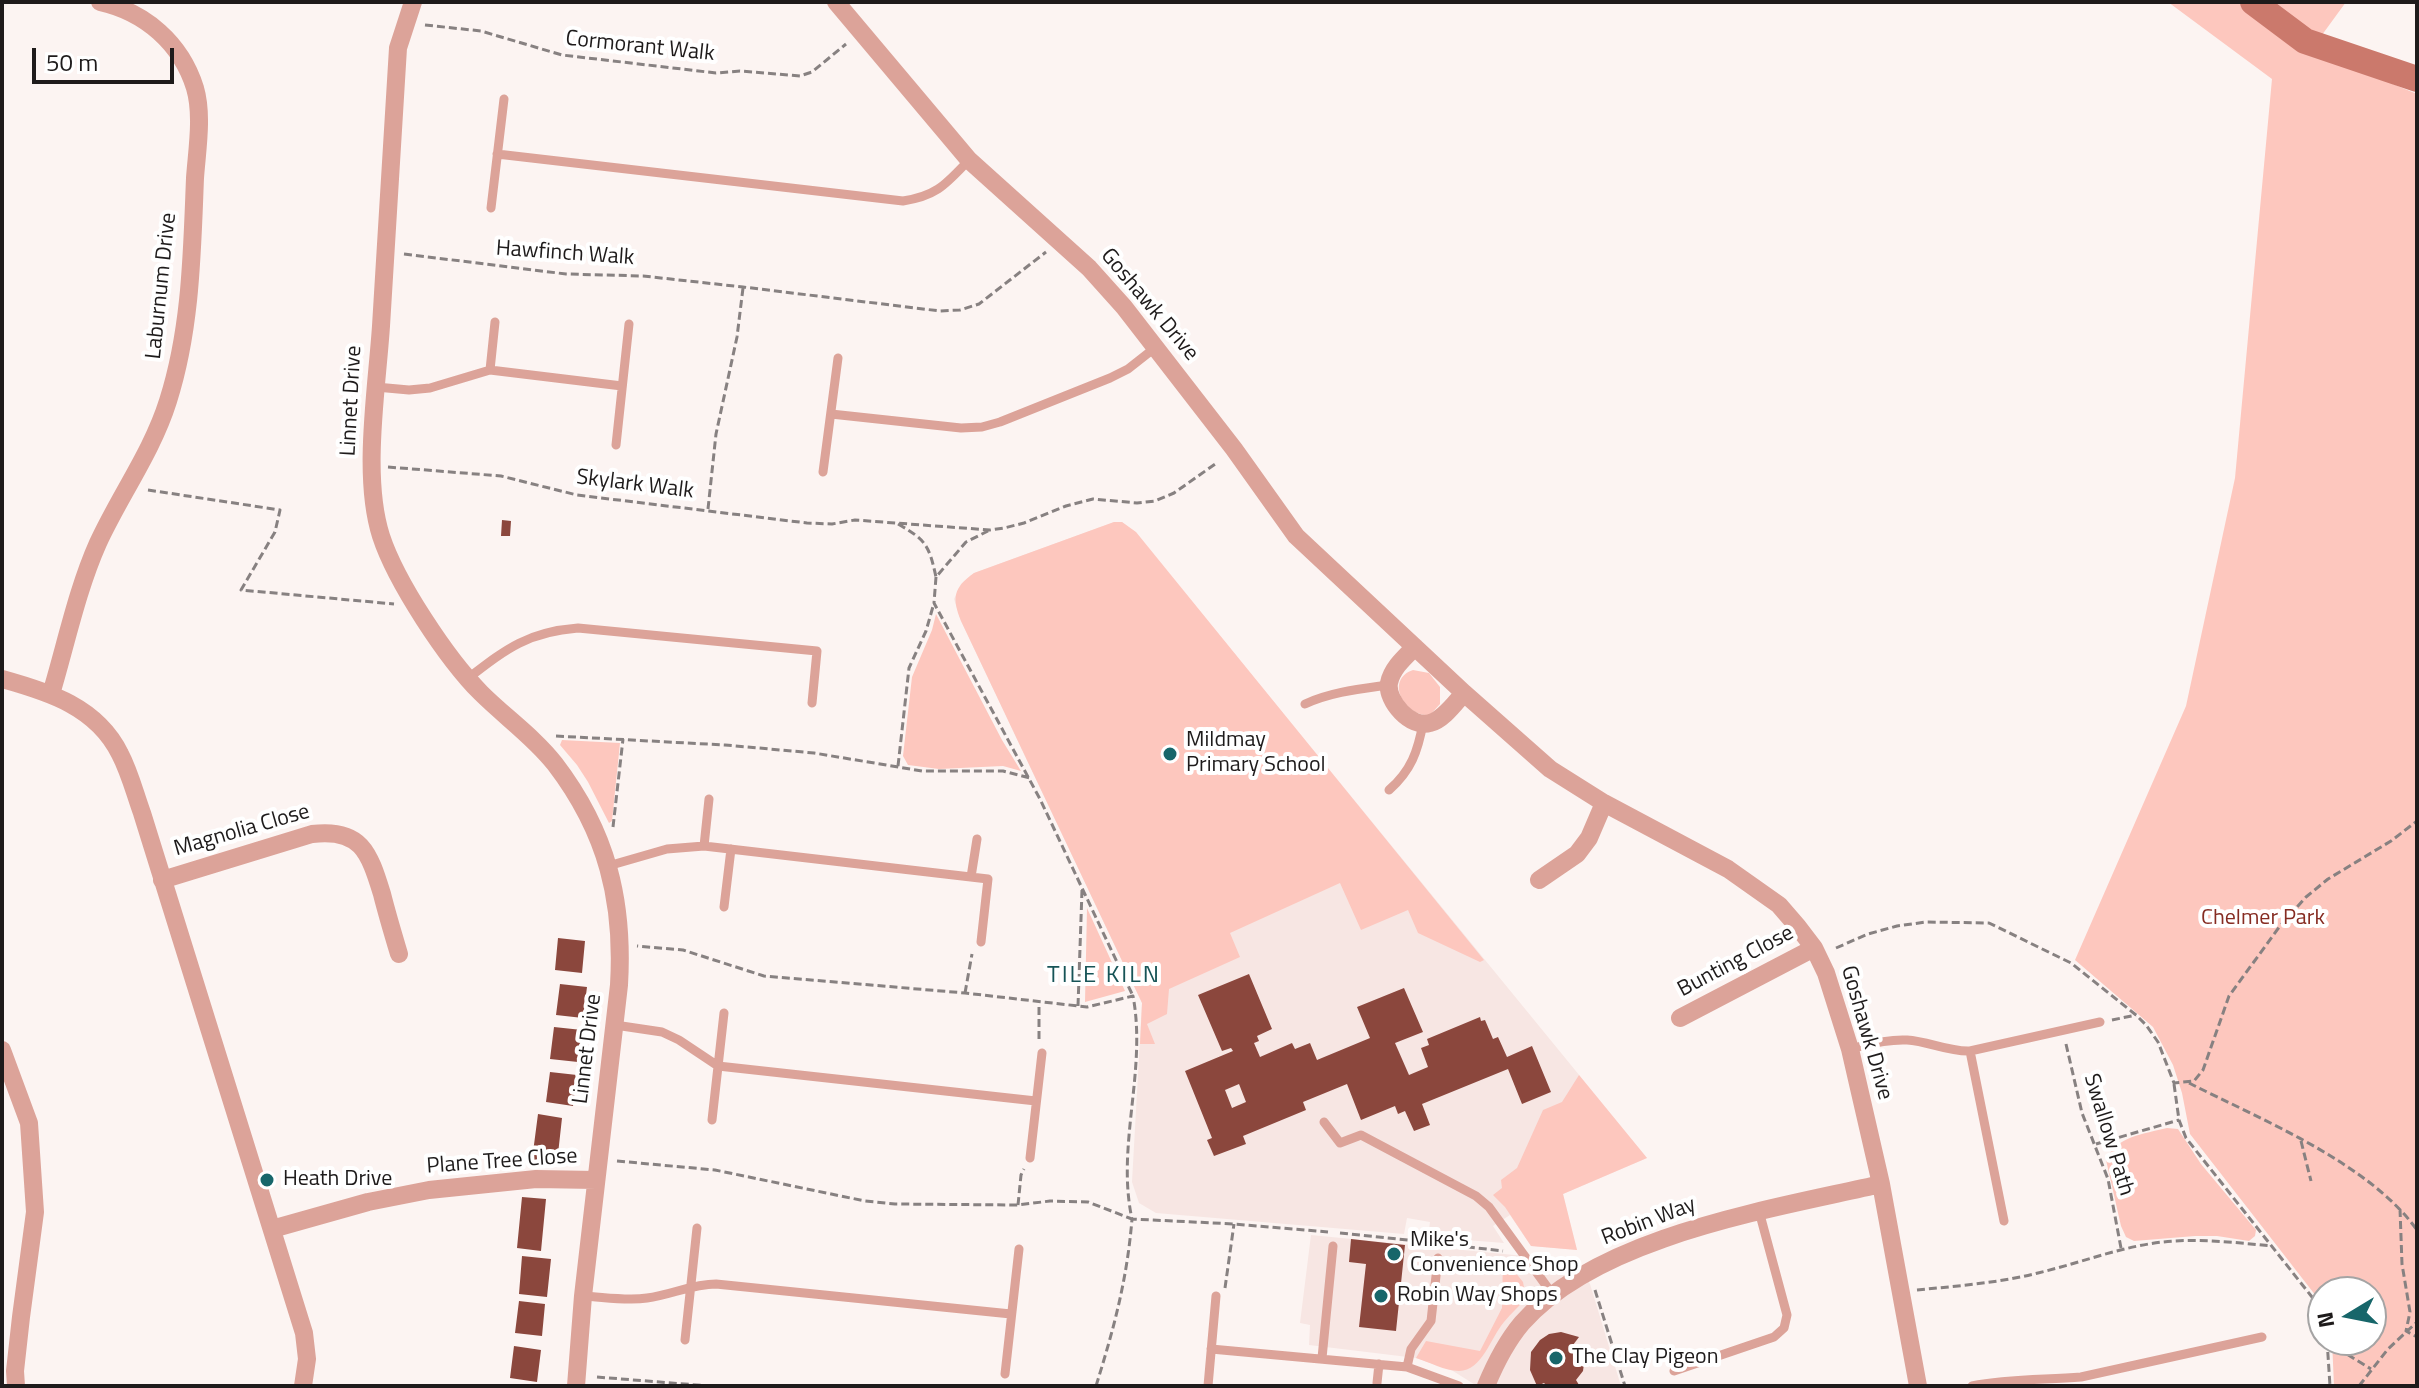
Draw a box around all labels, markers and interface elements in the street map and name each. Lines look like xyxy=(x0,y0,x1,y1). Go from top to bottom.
street label: Cormorant Walk xyxy=(564,26,716,68)
scale bar xyxy=(36,32,178,82)
text: 50 m xyxy=(46,44,98,80)
street label: Laburnum Drive xyxy=(141,211,183,361)
street label: Hawfinch Walk xyxy=(495,236,635,272)
street label: Goshawk Drive xyxy=(1094,243,1204,367)
street label: Linnet Drive xyxy=(336,345,368,457)
street label: Skylark Walk xyxy=(575,465,695,505)
place label: Mildmay Primary School xyxy=(1186,728,1326,780)
marker: Mildmay Primary School xyxy=(1161,745,1179,763)
street label: Magnolia Close xyxy=(171,799,313,863)
park label: Chelmer Park xyxy=(2201,906,2325,932)
street label: Bunting Close xyxy=(1674,920,1798,1004)
district label: TILE KILN xyxy=(1047,962,1161,990)
street label: Goshawk Drive xyxy=(1834,963,1898,1103)
street label: Linnet Drive xyxy=(568,992,608,1106)
street label: Swallow Path xyxy=(2077,1071,2139,1199)
street label: Plane Tree Close xyxy=(426,1144,578,1180)
place label: Heath Drive xyxy=(283,1167,392,1193)
marker: Heath Drive xyxy=(258,1171,276,1189)
street label: Robin Way xyxy=(1598,1192,1700,1252)
place label: Mike's Convenience Shop xyxy=(1410,1228,1578,1280)
marker: Mike's Convenience Shop xyxy=(1385,1245,1403,1263)
north arrow xyxy=(2307,1276,2387,1356)
place label: Robin Way Shops xyxy=(1397,1283,1558,1309)
marker: Robin Way Shops xyxy=(1372,1287,1390,1305)
text: N xyxy=(2307,1309,2343,1330)
place label: The Clay Pigeon xyxy=(1572,1345,1718,1371)
marker: The Clay Pigeon xyxy=(1547,1349,1565,1367)

